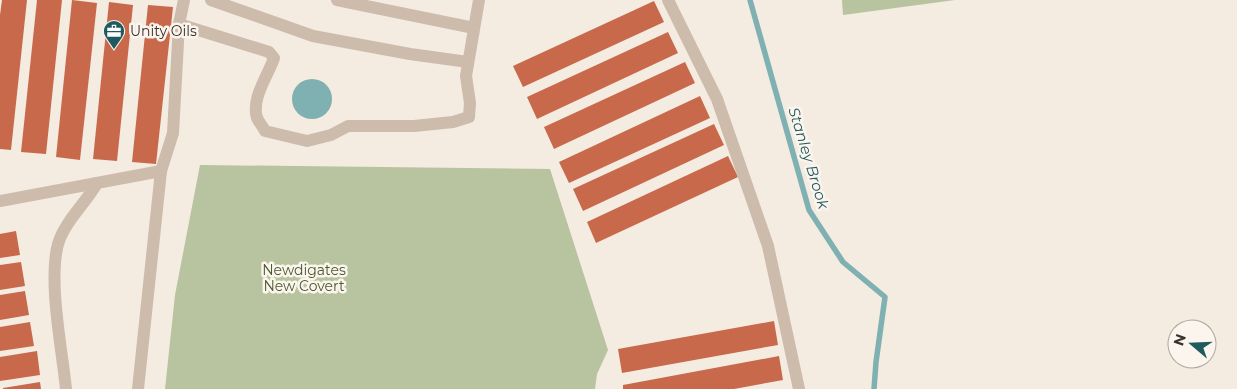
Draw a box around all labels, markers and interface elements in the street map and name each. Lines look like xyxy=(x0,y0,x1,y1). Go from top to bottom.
office icon: Unity Oils xyxy=(102,19,126,50)
place label: Unity Oils xyxy=(130,22,197,40)
water label: Stanley Brook xyxy=(785,105,834,212)
park label: Newdigates New Covert xyxy=(262,261,346,295)
north arrow xyxy=(1167,319,1217,369)
text: N xyxy=(1169,331,1190,348)

